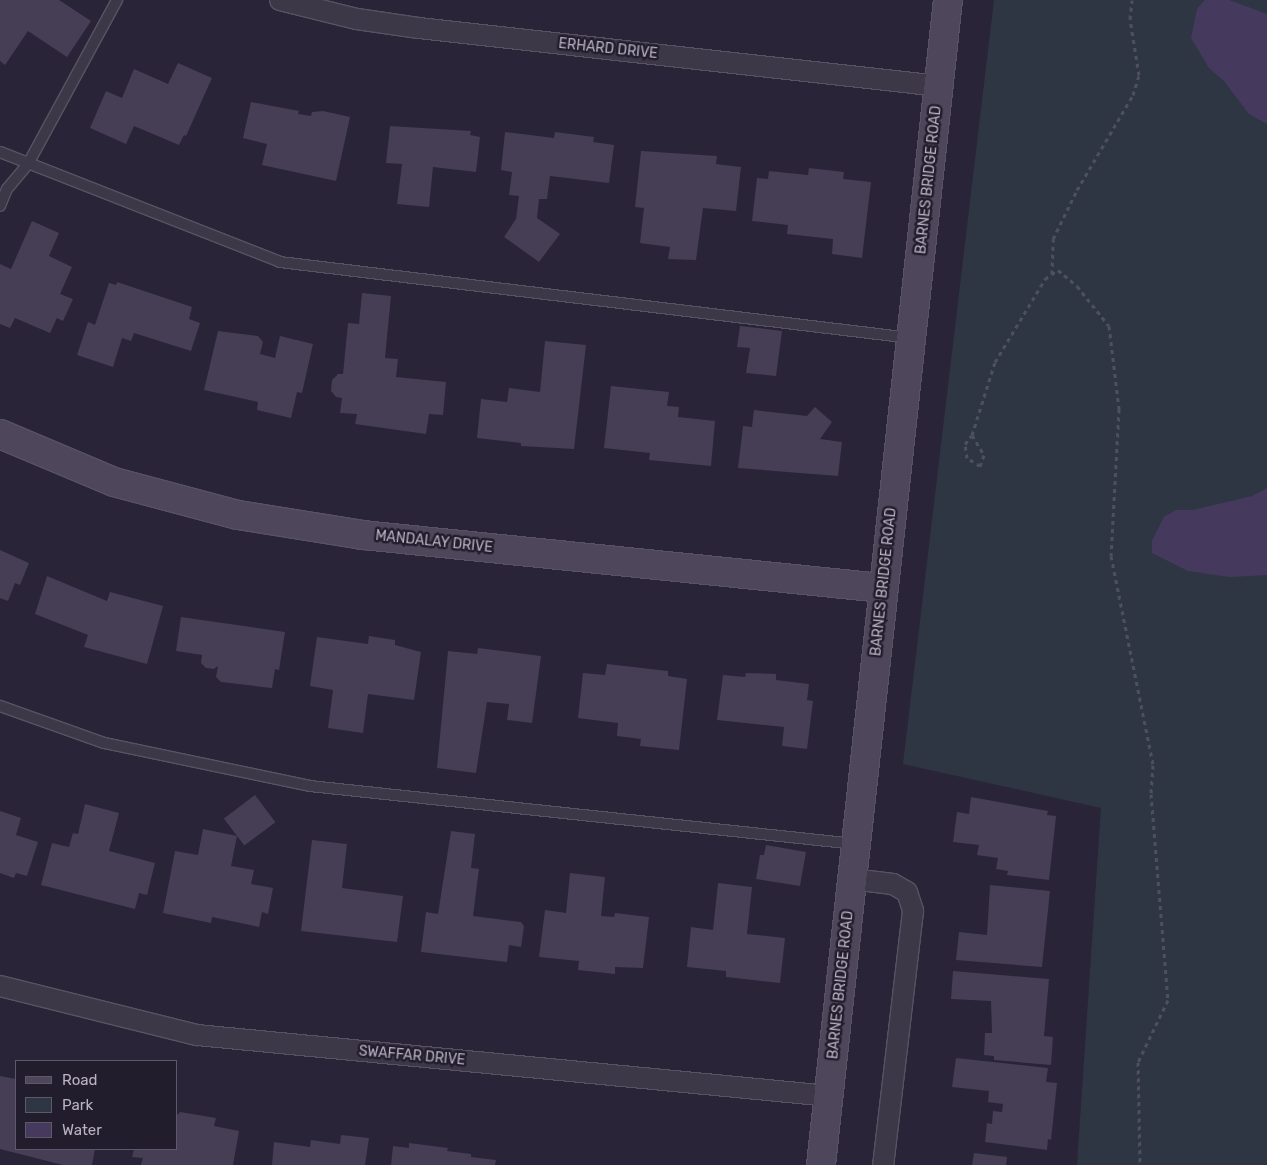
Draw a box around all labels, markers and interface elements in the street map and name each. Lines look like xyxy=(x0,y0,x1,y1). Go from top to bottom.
street label: ERHARD DRIVE xyxy=(558,35,658,63)
street label: BARNES BRIDGE ROAD xyxy=(913,105,945,255)
street label: BARNES BRIDGE ROAD xyxy=(868,507,900,657)
street label: MANDALAY DRIVE xyxy=(374,527,494,557)
street label: BARNES BRIDGE ROAD xyxy=(825,910,857,1060)
street label: SWAFFAR DRIVE xyxy=(358,1043,466,1069)
legend xyxy=(15,1060,178,1150)
text: Road xyxy=(62,1071,98,1089)
text: Park xyxy=(62,1096,93,1114)
text: Water xyxy=(62,1121,102,1139)

